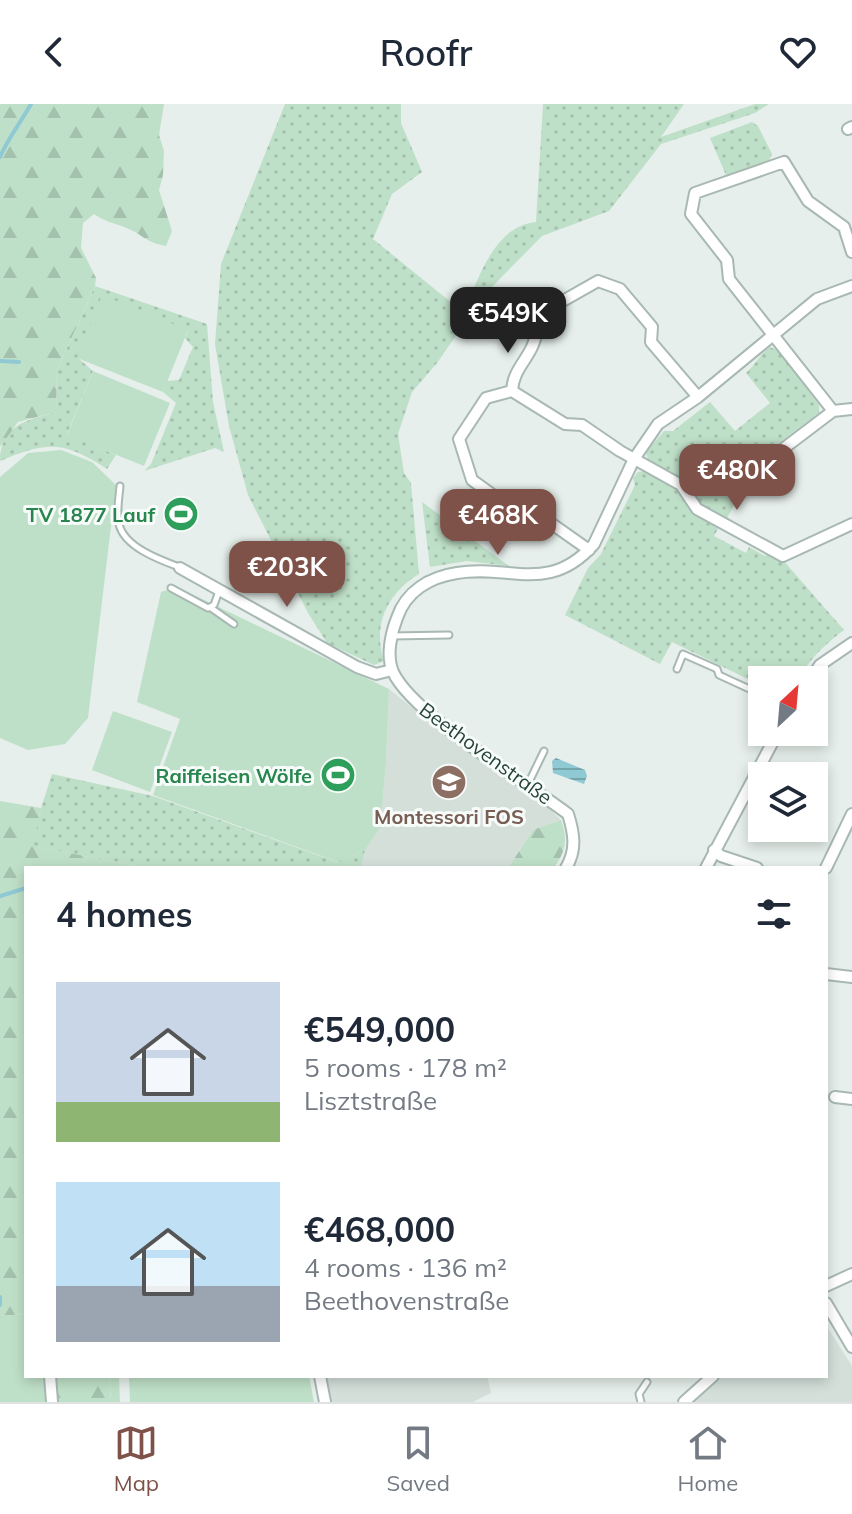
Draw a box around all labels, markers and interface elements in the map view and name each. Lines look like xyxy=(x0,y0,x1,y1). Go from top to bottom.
icon: back xyxy=(32,30,76,74)
text: Roofr xyxy=(380,30,472,75)
icon: heart xyxy=(776,30,820,74)
pin: €549K xyxy=(452,287,564,355)
text: €549K xyxy=(468,296,548,329)
pin: €480K xyxy=(681,444,793,512)
text: €480K xyxy=(697,453,777,486)
pin: €468K xyxy=(442,489,554,557)
sports icon: TV 1877 Lauf xyxy=(162,495,200,533)
text: €468K xyxy=(458,498,538,531)
place label: TV 1877 Lauf xyxy=(26,502,156,527)
pin: €203K xyxy=(231,541,343,609)
text: €203K xyxy=(247,550,327,583)
north arrow xyxy=(748,666,828,746)
map controls xyxy=(748,666,828,842)
street label: Beethovenstraße xyxy=(415,696,557,810)
sports icon: Raiffeisen Wölfe xyxy=(319,756,357,794)
button: layers xyxy=(748,762,828,842)
place label: Raiffeisen Wölfe xyxy=(155,763,312,788)
school or university icon: Montessori FOS xyxy=(430,763,468,801)
place label: Montessori FOS xyxy=(374,804,524,829)
icon: filters xyxy=(752,892,796,936)
text: 4 homes xyxy=(56,893,193,936)
text: €549,000 xyxy=(304,1008,455,1051)
icon: home xyxy=(120,1014,216,1110)
text: 5 rooms · 178 m² xyxy=(304,1051,507,1084)
text: Lisztstraße xyxy=(304,1084,437,1117)
text: €468,000 xyxy=(304,1208,455,1251)
icon: home xyxy=(120,1214,216,1310)
text: 4 rooms · 136 m² xyxy=(304,1251,507,1284)
text: Beethovenstraße xyxy=(304,1284,509,1317)
tab: Map xyxy=(114,1421,159,1497)
tab: Saved xyxy=(387,1421,450,1497)
tab: Home xyxy=(678,1421,738,1497)

